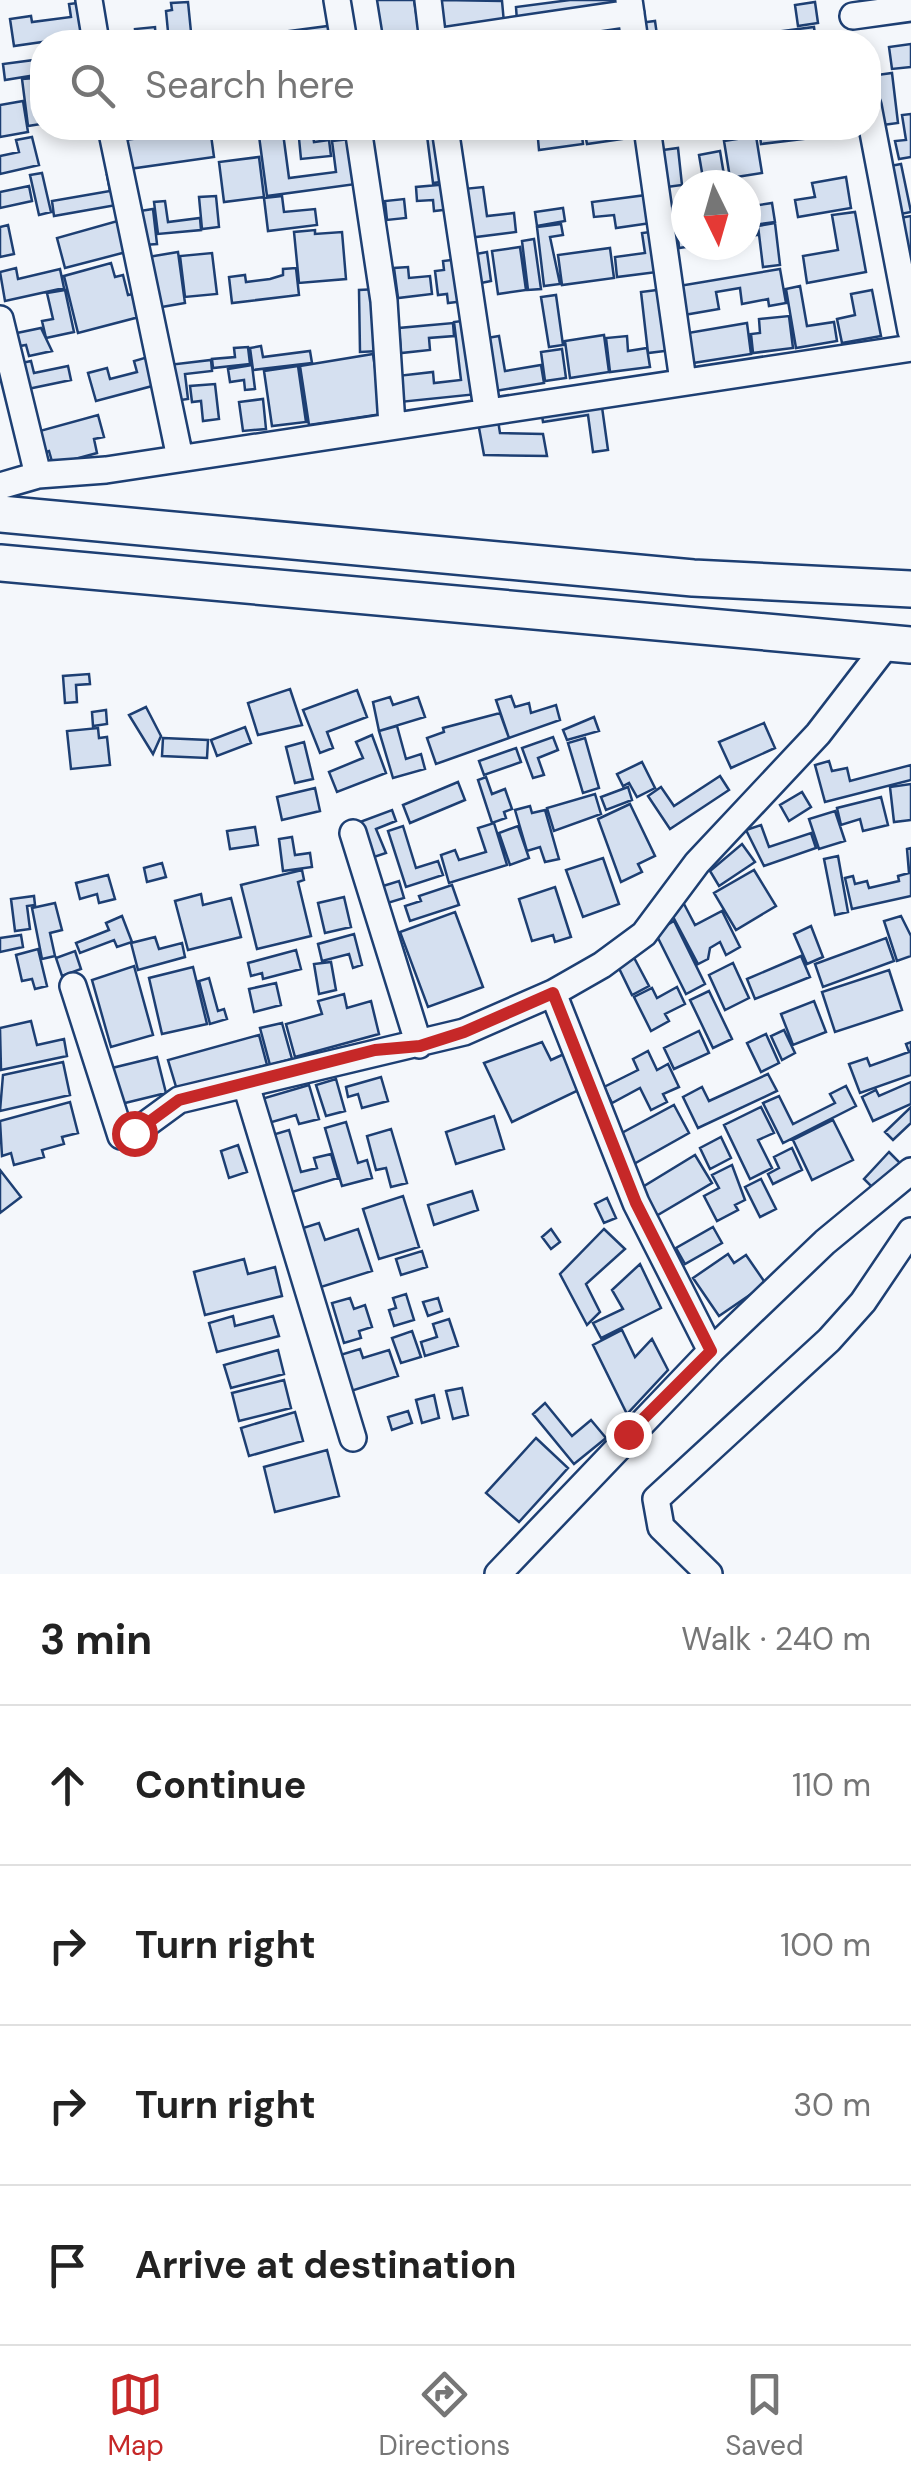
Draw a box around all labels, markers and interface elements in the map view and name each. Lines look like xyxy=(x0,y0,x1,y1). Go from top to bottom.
search box xyxy=(30,30,881,140)
icon: search xyxy=(65,58,120,113)
text: Search here xyxy=(145,60,355,110)
north arrow xyxy=(671,170,761,260)
route start xyxy=(112,1111,158,1157)
route end xyxy=(606,1412,652,1458)
text: 3 min xyxy=(40,1612,152,1667)
text: Walk · 240 m xyxy=(681,1618,871,1660)
icon: ahead xyxy=(40,1758,95,1813)
text: Continue xyxy=(135,1760,306,1810)
text: 110 m xyxy=(792,1764,871,1806)
icon: right xyxy=(40,1918,95,1973)
text: Turn right xyxy=(135,1920,316,1970)
text: 100 m xyxy=(780,1924,871,1966)
icon: right xyxy=(40,2078,95,2133)
text: Turn right xyxy=(135,2080,316,2130)
text: 30 m xyxy=(793,2084,871,2126)
icon: arrive xyxy=(40,2238,95,2293)
text: Arrive at destination xyxy=(135,2240,517,2290)
tab: Map xyxy=(107,2367,164,2464)
tab: Directions xyxy=(379,2367,510,2464)
tab: Saved xyxy=(725,2367,804,2464)

